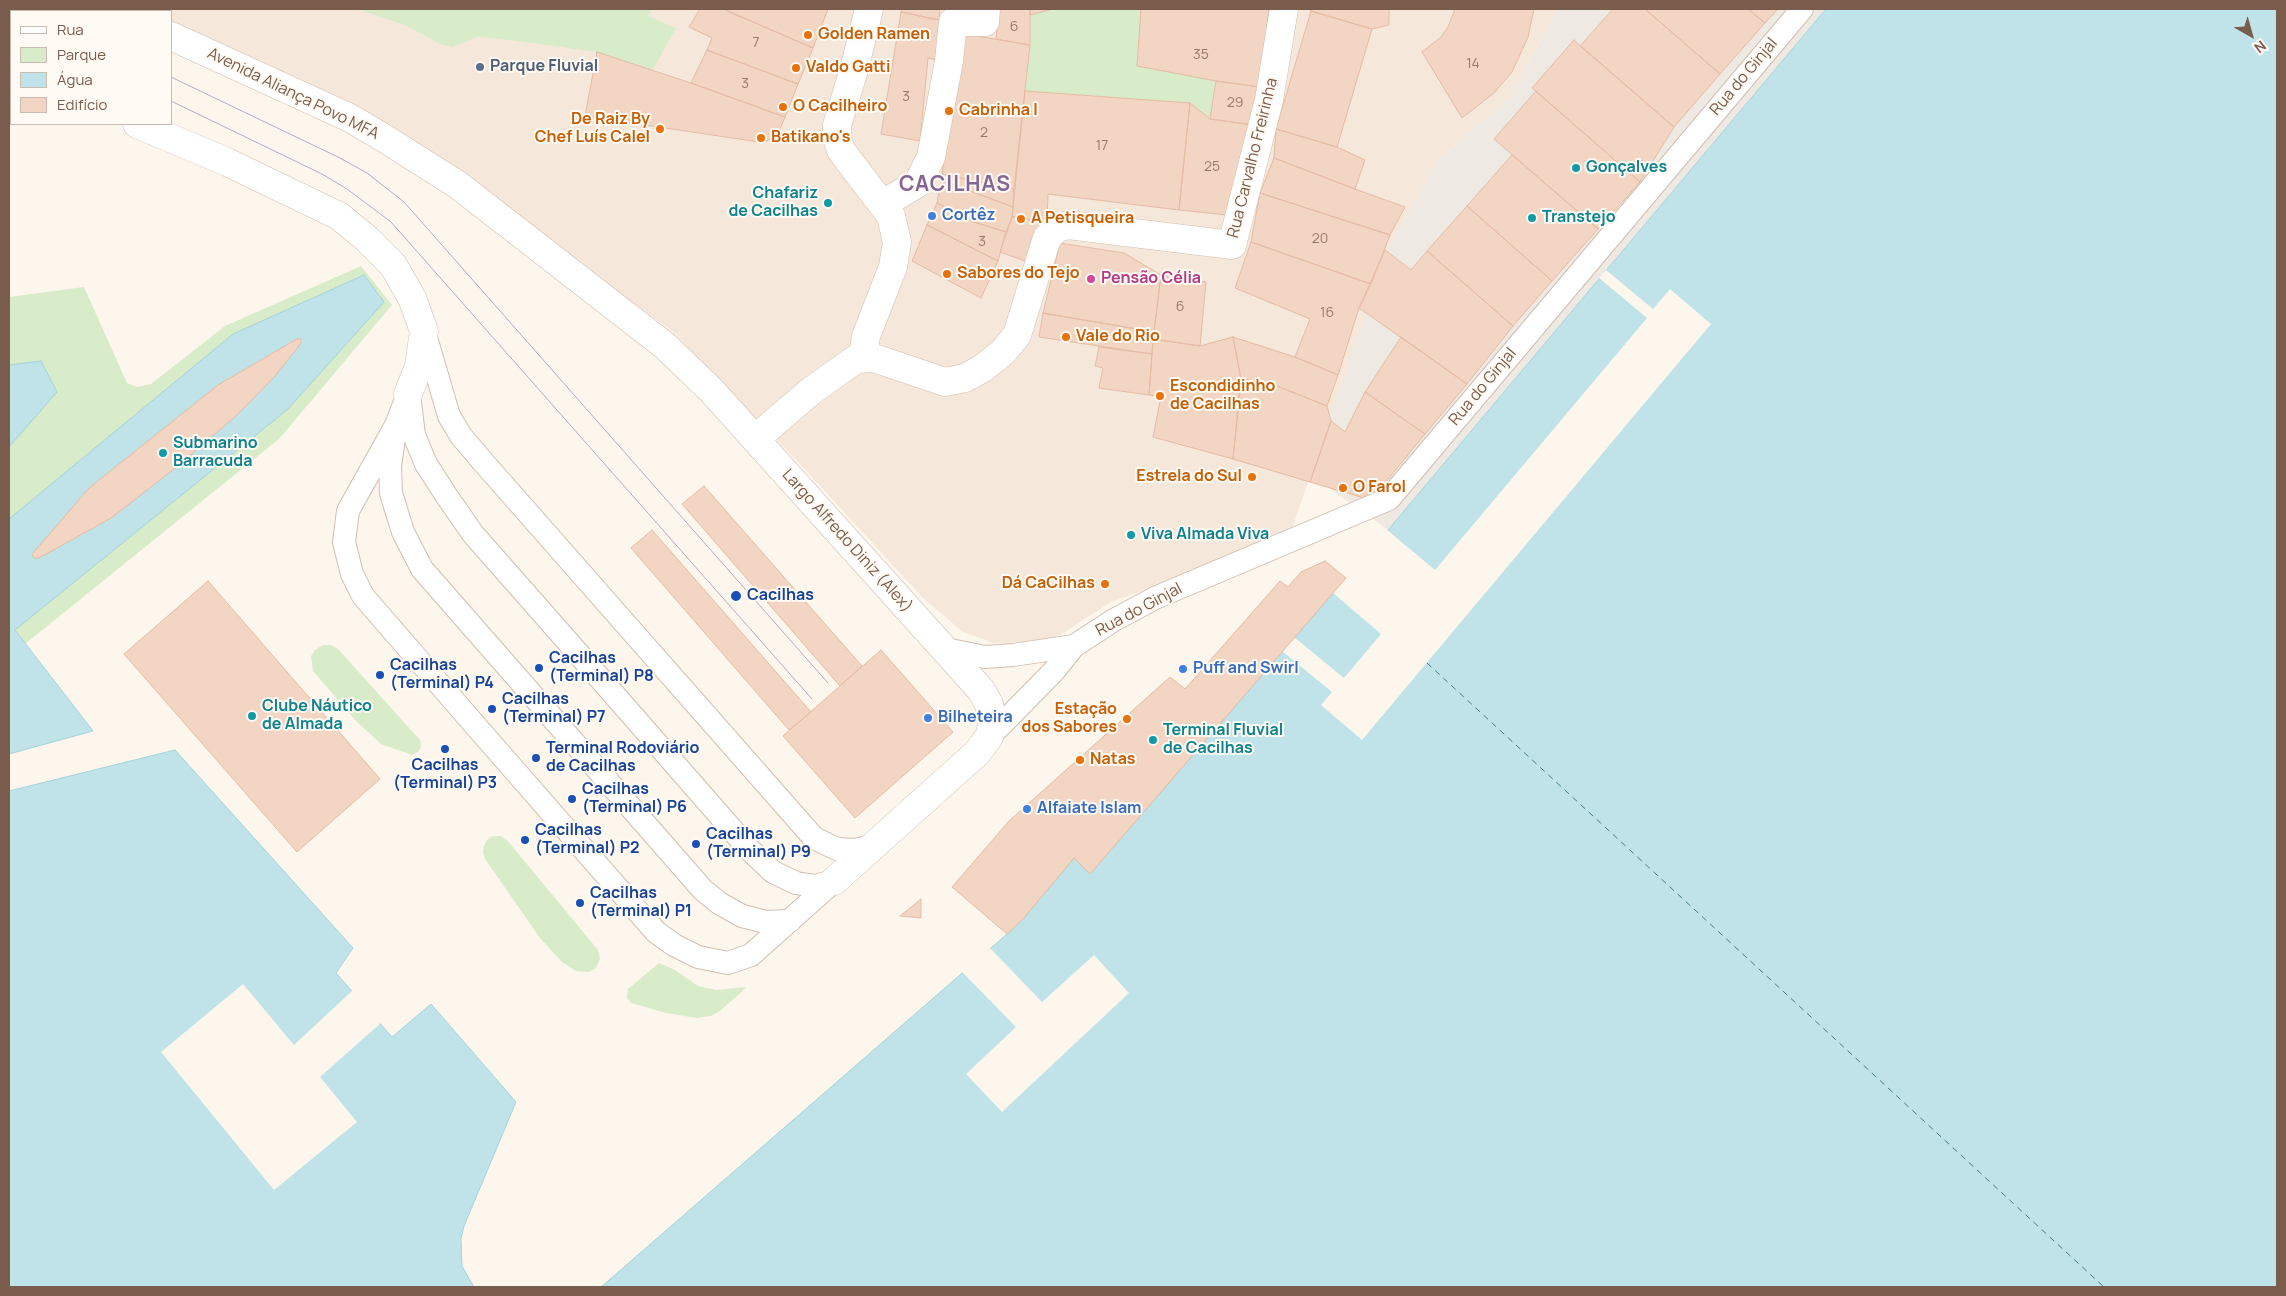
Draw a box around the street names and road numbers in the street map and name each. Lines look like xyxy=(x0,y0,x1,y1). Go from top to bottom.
street label: Rua do Ginjal xyxy=(1706,34,1782,120)
street label: Avenida Aliança Povo MFA xyxy=(204,44,382,144)
street label: Rua Carvalho Freirinha xyxy=(1224,76,1282,240)
street label: Rua do Ginjal xyxy=(1445,344,1521,430)
street label: Largo Alfredo Diniz (Alex) xyxy=(778,466,916,616)
street label: Rua do Ginjal xyxy=(1093,579,1185,641)

